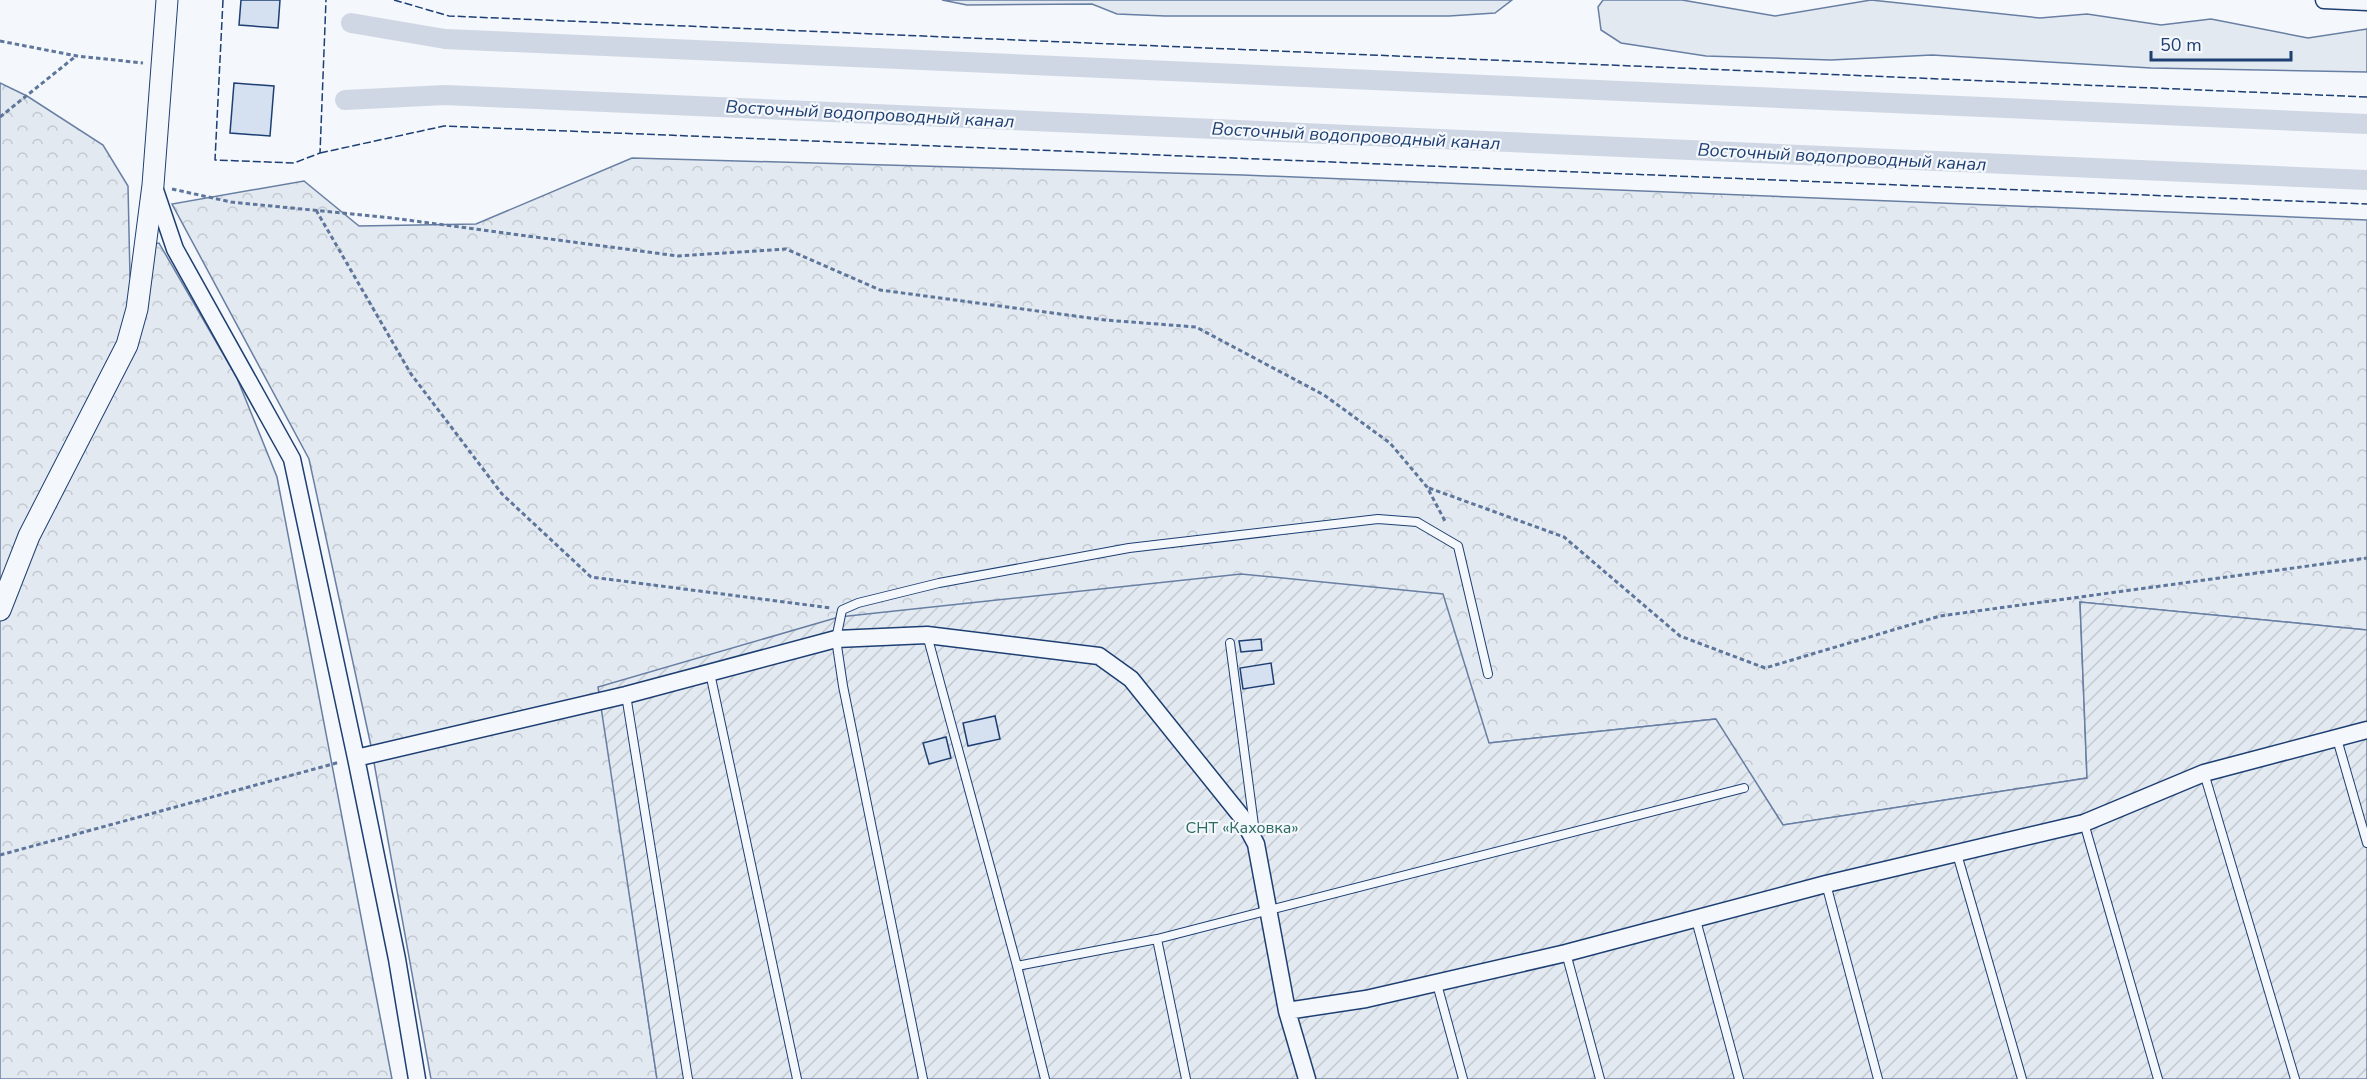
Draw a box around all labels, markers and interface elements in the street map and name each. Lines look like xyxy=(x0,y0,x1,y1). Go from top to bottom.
scale bar xyxy=(2151,24,2290,62)
text: 50 m xyxy=(2160,33,2202,57)
water label: Восточный водопроводный канал xyxy=(725,94,1015,134)
water label: Восточный водопроводный канал xyxy=(1211,116,1501,156)
water label: Восточный водопроводный канал xyxy=(1697,137,1987,177)
park label: СНТ «Каховка» xyxy=(1186,817,1298,839)

